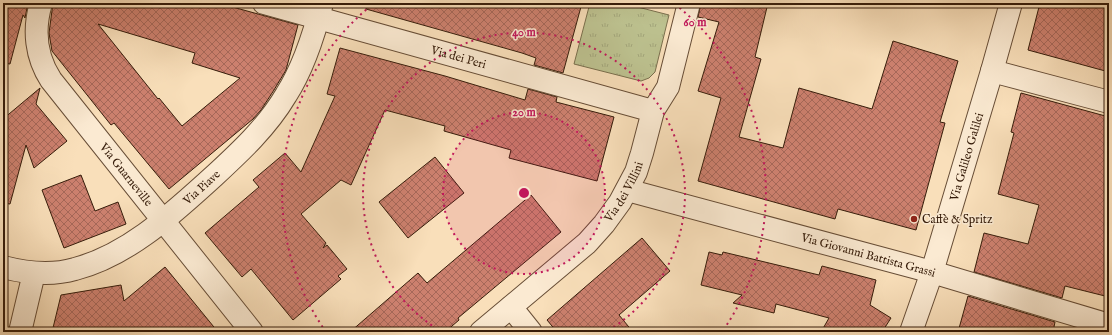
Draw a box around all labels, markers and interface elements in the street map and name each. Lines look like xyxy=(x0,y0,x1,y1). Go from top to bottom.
text: 60 m xyxy=(684,15,707,30)
text: 40 m xyxy=(512,25,537,40)
street label: Via dei Peri xyxy=(428,42,488,72)
text: 20 m xyxy=(512,105,536,120)
street label: Via Galileo Galilei xyxy=(946,111,987,203)
street label: Via Guarneville xyxy=(96,139,156,210)
street label: Via dei Villini xyxy=(600,160,646,226)
street label: Via Piave xyxy=(179,166,224,208)
centre of rings xyxy=(517,186,531,200)
place label: Caffè & Spritz xyxy=(922,212,993,228)
marker: Caffè & Spritz xyxy=(909,214,919,224)
street label: Via Giovanni Battista Grassi xyxy=(799,229,937,280)

